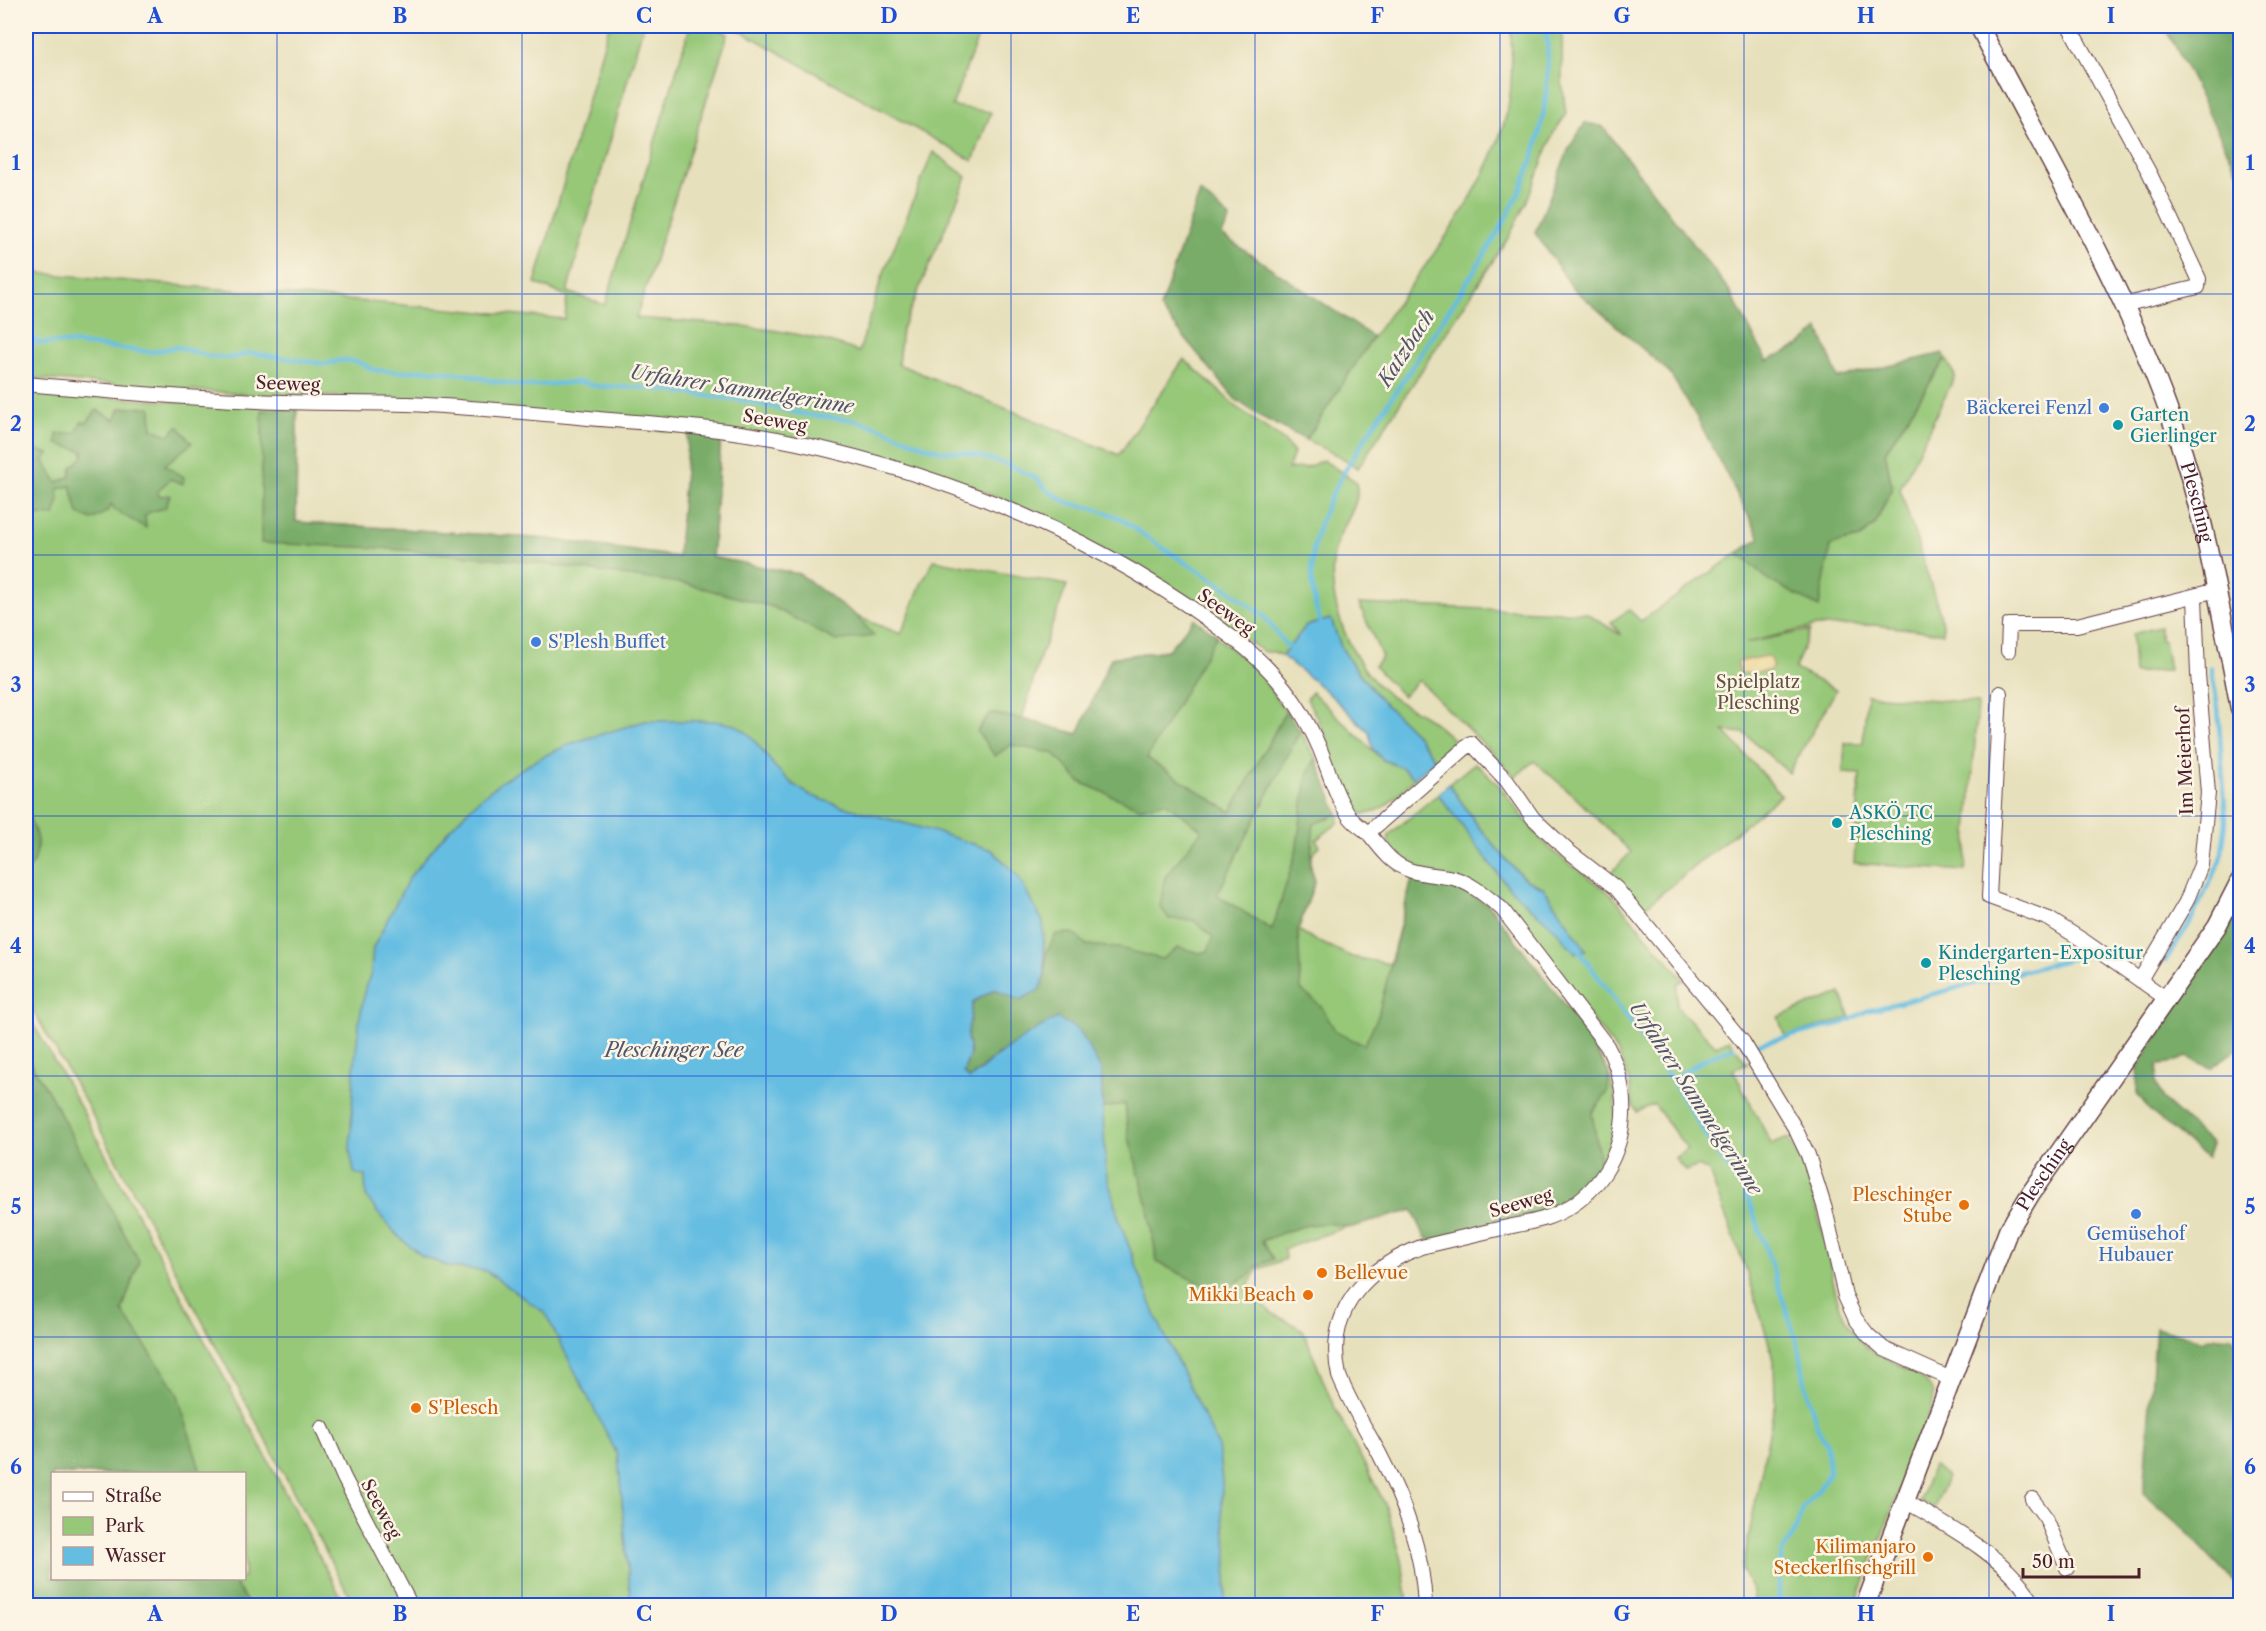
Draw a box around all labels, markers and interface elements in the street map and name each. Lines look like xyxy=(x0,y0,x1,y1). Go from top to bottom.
text: A xyxy=(146,4,163,28)
text: B xyxy=(393,4,408,28)
text: C xyxy=(636,4,652,28)
text: D xyxy=(880,4,898,28)
text: E xyxy=(1126,4,1140,28)
text: F xyxy=(1370,4,1384,28)
text: G xyxy=(1614,4,1631,28)
text: H xyxy=(1857,4,1875,28)
text: I xyxy=(2107,4,2115,28)
text: 1 xyxy=(12,151,21,175)
text: 1 xyxy=(2246,151,2255,175)
water label: Katzbach xyxy=(1371,305,1440,393)
water label: Urfahrer Sammelgerinne xyxy=(629,359,857,419)
street label: Seeweg xyxy=(255,372,321,396)
place label: Bäckerei Fenzl xyxy=(1966,397,2092,419)
marker: Bäckerei Fenzl xyxy=(2097,401,2111,415)
place label: Garten Gierlinger xyxy=(2130,404,2217,447)
street label: Seeweg xyxy=(741,405,809,438)
text: 2 xyxy=(10,412,22,436)
text: 2 xyxy=(2244,412,2256,436)
marker: Garten Gierlinger xyxy=(2111,418,2125,432)
street label: Plesching xyxy=(2175,459,2218,545)
street label: Seeweg xyxy=(1193,584,1259,640)
place label: S'Plesh Buffet xyxy=(548,631,667,653)
marker: S'Plesh Buffet xyxy=(529,635,543,649)
park label: Spielplatz Plesching xyxy=(1716,671,1800,714)
text: 3 xyxy=(10,673,22,697)
text: 3 xyxy=(2244,673,2256,697)
street label: Im Meierhof xyxy=(2172,704,2198,815)
place label: ASKÖ TC Plesching xyxy=(1848,801,1933,845)
marker: ASKÖ TC Plesching xyxy=(1830,816,1844,830)
text: 4 xyxy=(10,934,22,958)
text: 4 xyxy=(2244,934,2256,958)
place label: Kindergarten-Expositur Plesching xyxy=(1938,942,2143,985)
marker: Kindergarten-Expositur Plesching xyxy=(1919,956,1933,970)
water label: Urfahrer Sammelgerinne xyxy=(1624,997,1768,1200)
water label: Pleschinger See xyxy=(603,1038,745,1062)
street label: Plesching xyxy=(2012,1134,2077,1215)
street label: Seeweg xyxy=(1487,1183,1556,1222)
place label: Pleschinger Stube xyxy=(1852,1184,1952,1227)
text: 5 xyxy=(10,1195,22,1219)
text: 5 xyxy=(2244,1195,2256,1219)
marker: Pleschinger Stube xyxy=(1957,1198,1971,1212)
marker: Gemüsehof Hubauer xyxy=(2129,1207,2143,1221)
place label: Gemüsehof Hubauer xyxy=(2087,1223,2188,1266)
place label: Bellevue xyxy=(1334,1262,1408,1284)
marker: Bellevue xyxy=(1315,1266,1329,1280)
place label: Mikki Beach xyxy=(1188,1284,1296,1306)
marker: Mikki Beach xyxy=(1301,1288,1315,1302)
place label: S'Plesch xyxy=(428,1397,499,1419)
marker: S'Plesch xyxy=(409,1401,423,1415)
text: 6 xyxy=(10,1455,22,1479)
text: 6 xyxy=(2244,1455,2256,1479)
legend xyxy=(51,1472,246,1580)
street label: Seeweg xyxy=(356,1475,406,1543)
text: Straße xyxy=(105,1485,162,1507)
text: Park xyxy=(105,1515,146,1537)
place label: Kilimanjaro Steckerlfischgrill xyxy=(1773,1536,1916,1579)
scale bar xyxy=(2023,1541,2138,1579)
text: Wasser xyxy=(104,1545,166,1567)
marker: Kilimanjaro Steckerlfischgrill xyxy=(1921,1550,1935,1564)
text: 50 m xyxy=(2032,1551,2075,1573)
text: A xyxy=(146,1602,163,1626)
text: B xyxy=(393,1602,408,1626)
text: C xyxy=(636,1602,652,1626)
text: D xyxy=(880,1602,898,1626)
text: E xyxy=(1126,1602,1140,1626)
text: F xyxy=(1370,1602,1384,1626)
text: G xyxy=(1614,1602,1631,1626)
text: H xyxy=(1857,1602,1875,1626)
text: I xyxy=(2107,1602,2115,1626)

